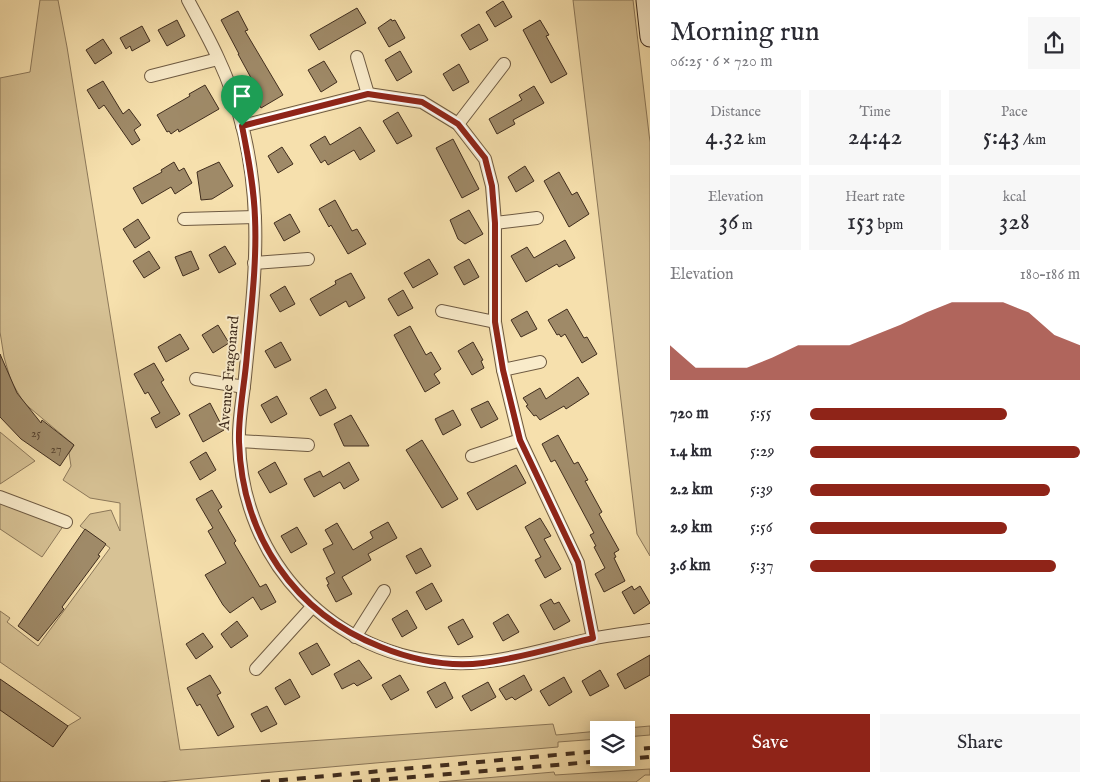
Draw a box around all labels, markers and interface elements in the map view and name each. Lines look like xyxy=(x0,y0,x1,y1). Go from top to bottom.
text: Morning run xyxy=(670,15,820,50)
button: share xyxy=(1028,17,1080,69)
text: 06:25 · 6 × 720 m xyxy=(670,52,773,72)
pin xyxy=(221,75,263,126)
icon: arrive xyxy=(228,82,256,110)
text: Distance xyxy=(710,103,761,121)
text: Time xyxy=(859,103,891,121)
text: Pace xyxy=(1001,103,1028,121)
text: 4.32 xyxy=(705,121,745,153)
text: 24:42 xyxy=(848,121,902,153)
text: 5:43 xyxy=(983,121,1020,153)
text: km xyxy=(745,131,766,149)
text: /km xyxy=(1020,131,1046,149)
text: Elevation xyxy=(708,188,763,206)
text: Heart rate xyxy=(845,188,905,206)
text: kcal xyxy=(1003,188,1026,206)
text: 36 xyxy=(719,206,739,238)
text: 153 xyxy=(847,206,874,238)
text: 328 xyxy=(999,206,1030,238)
text: m xyxy=(739,216,753,234)
text: bpm xyxy=(874,216,903,234)
text: Elevation xyxy=(670,265,733,285)
text: 180–186 m xyxy=(1020,265,1080,285)
street label: Avenue Fragonard xyxy=(214,314,244,432)
text: 720 m xyxy=(670,404,709,424)
text: 5:55 xyxy=(750,404,772,424)
house number: 25 xyxy=(31,426,42,441)
house number: 27 xyxy=(50,442,62,457)
text: 1.4 km xyxy=(670,442,712,462)
text: 5:29 xyxy=(750,442,775,462)
text: 2.2 km xyxy=(670,480,713,500)
text: 5:39 xyxy=(750,480,773,500)
text: 2.9 km xyxy=(670,518,712,538)
text: 5:56 xyxy=(750,518,773,538)
text: 3.6 km xyxy=(670,556,711,576)
text: 5:37 xyxy=(750,556,773,576)
button: Save xyxy=(670,714,870,772)
button: Share xyxy=(880,714,1080,772)
map controls xyxy=(590,721,635,766)
button: layers xyxy=(590,721,635,766)

